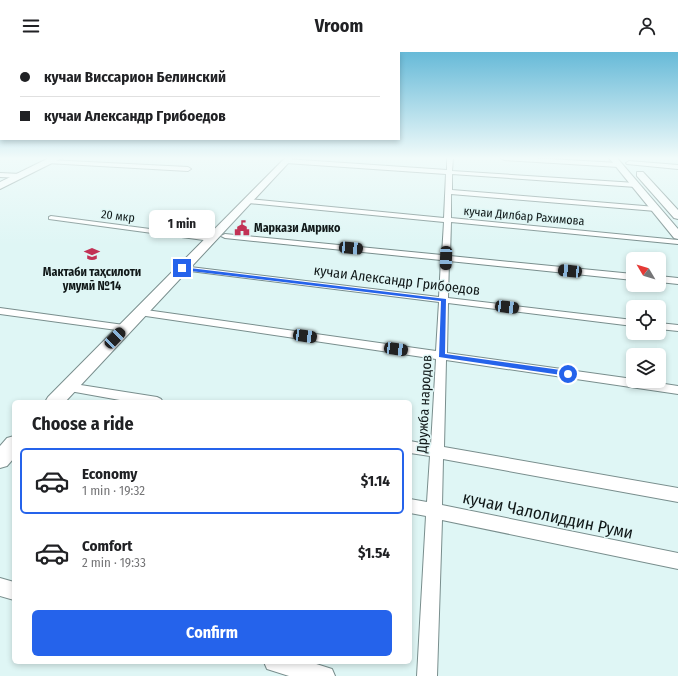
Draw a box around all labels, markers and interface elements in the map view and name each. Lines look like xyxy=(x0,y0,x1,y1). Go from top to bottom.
icon: menu xyxy=(20,15,42,37)
text: Vroom xyxy=(315,15,363,37)
icon: person xyxy=(636,15,658,37)
text: кучаи Виссарион Белинский xyxy=(44,68,226,86)
text: кучаи Александр Грибоедов xyxy=(44,107,226,125)
street label: кучаи Дилбар Рахимова xyxy=(463,204,585,228)
street label: 20 мкр xyxy=(100,207,136,225)
callout: 1 min xyxy=(149,210,215,238)
text: 1 min xyxy=(168,216,196,231)
public building icon: Маркази Амрико xyxy=(233,219,251,237)
place label: Маркази Амрико xyxy=(254,221,341,235)
car xyxy=(339,241,363,255)
school or university icon: Мактаби таҳсилоти умумӣ №14 xyxy=(83,245,101,263)
car xyxy=(440,246,452,270)
north arrow xyxy=(626,252,666,292)
map controls xyxy=(626,252,666,388)
route end xyxy=(173,259,191,277)
street label: кучаи Александр Грибоедов xyxy=(313,262,481,299)
car xyxy=(557,264,583,278)
place label: Мактаби таҳсилоти умумӣ №14 xyxy=(43,265,141,293)
car xyxy=(494,300,520,314)
button: locate xyxy=(626,300,666,340)
car xyxy=(102,325,128,351)
car xyxy=(292,328,318,344)
car xyxy=(383,341,409,357)
button: layers xyxy=(626,348,666,388)
street label: Дружба народов xyxy=(413,355,436,454)
route start xyxy=(559,365,577,383)
text: Choose a ride xyxy=(32,413,134,435)
icon: car xyxy=(34,463,70,499)
text: Economy xyxy=(82,465,137,483)
text: $1.14 xyxy=(361,472,390,490)
text: 1 min · 19:32 xyxy=(82,483,145,498)
street label: кучаи Чалолиддин Руми xyxy=(461,487,635,544)
icon: car xyxy=(34,535,70,571)
text: Comfort xyxy=(82,537,133,555)
text: $1.54 xyxy=(358,544,390,562)
text: 2 min · 19:33 xyxy=(82,555,146,570)
button: Confirm xyxy=(32,610,392,656)

